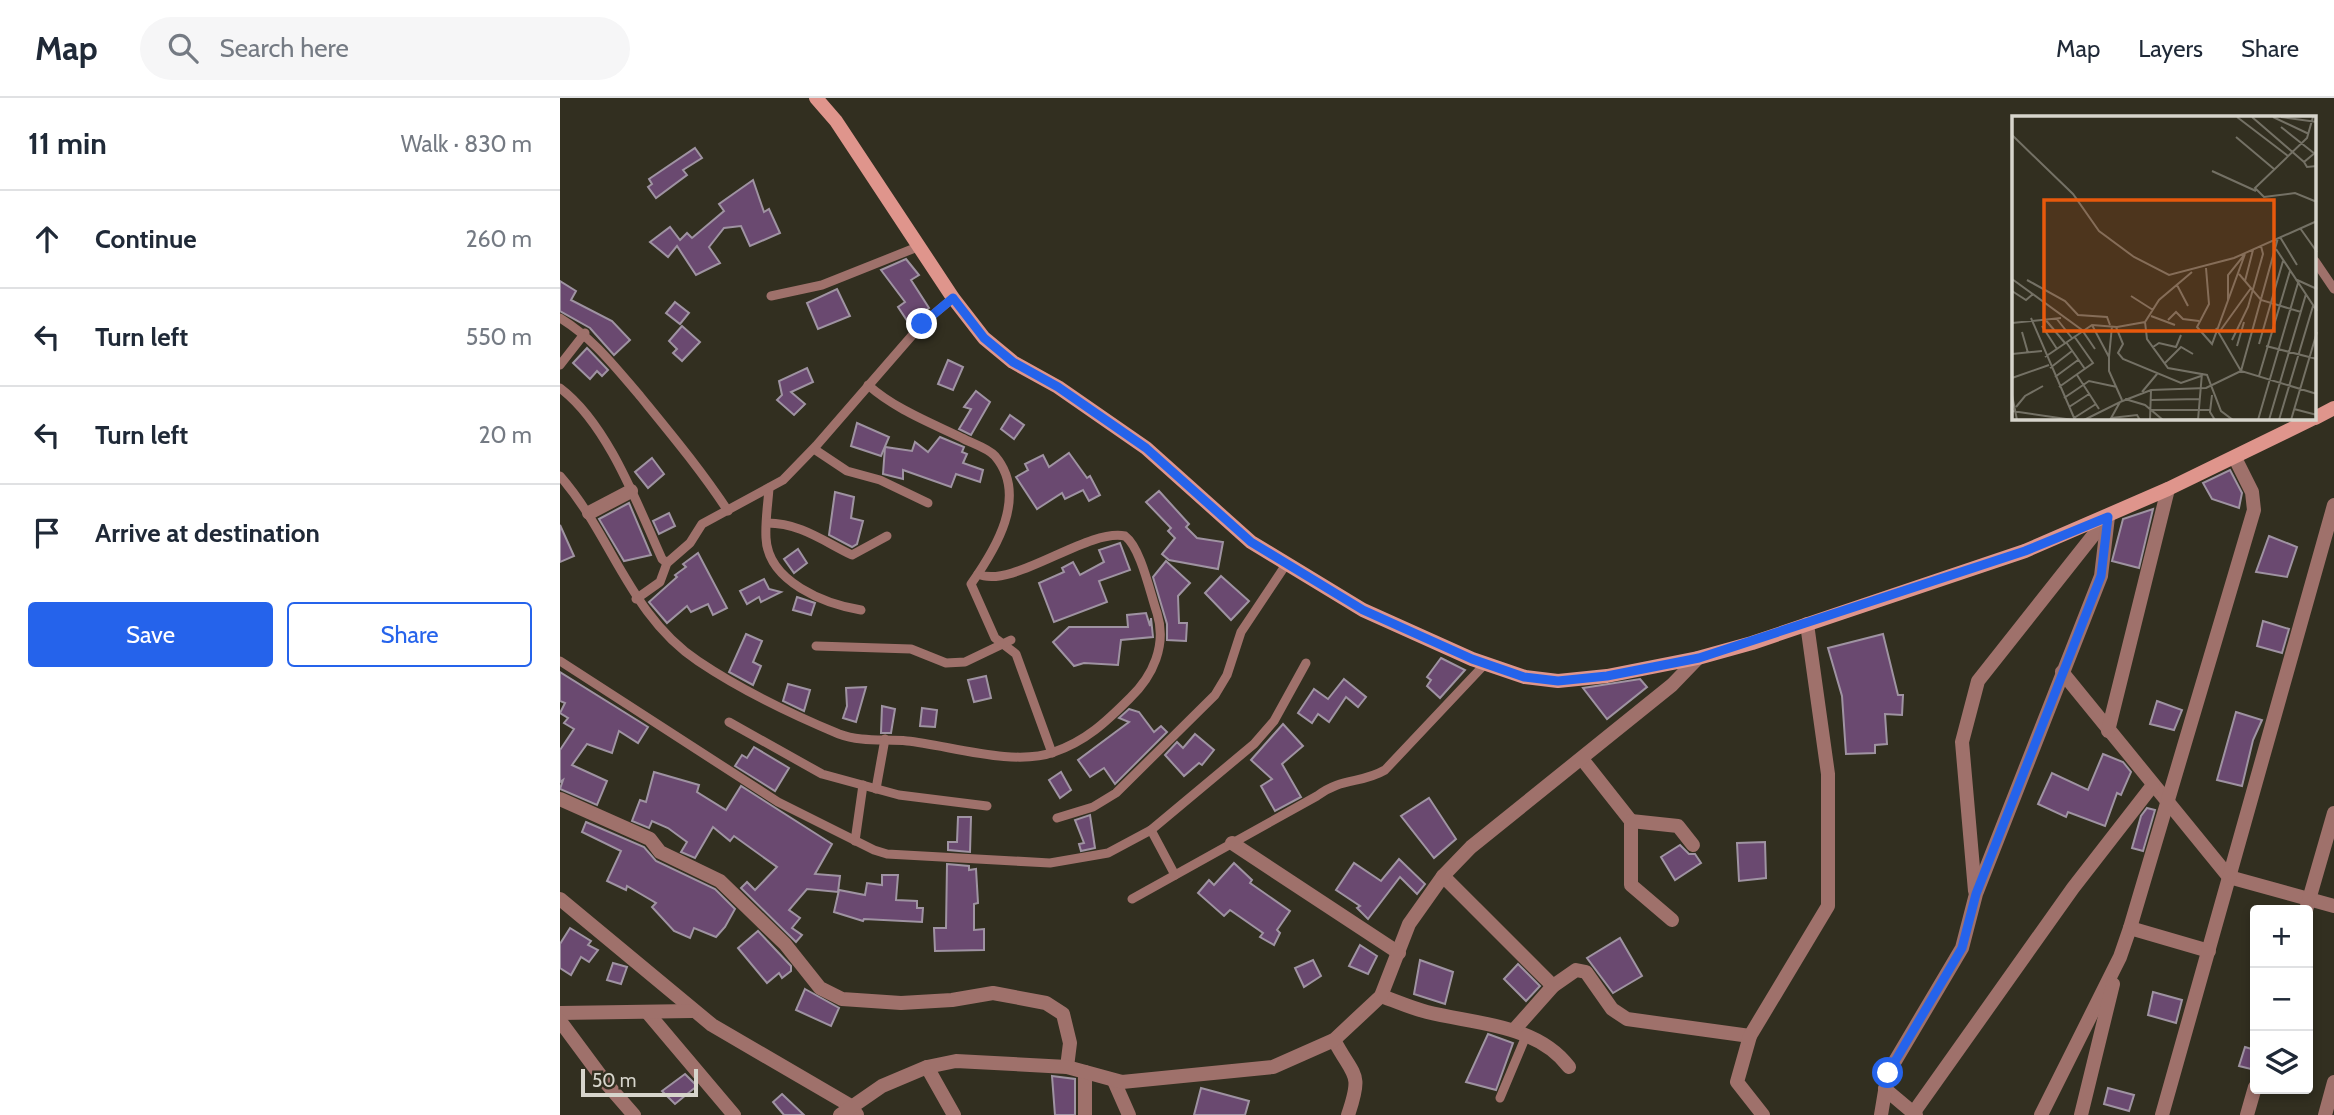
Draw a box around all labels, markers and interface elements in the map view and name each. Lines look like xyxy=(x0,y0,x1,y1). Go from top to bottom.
search box xyxy=(140,17,630,80)
text: Map xyxy=(35,28,98,68)
icon: search xyxy=(164,29,202,67)
text: Search here xyxy=(220,32,349,64)
text: Map xyxy=(2056,34,2100,63)
text: Layers xyxy=(2138,34,2203,63)
text: Share xyxy=(2241,34,2299,63)
inset map xyxy=(2012,116,2316,420)
text: 11 min xyxy=(28,125,107,162)
text: Walk · 830 m xyxy=(401,130,532,158)
icon: ahead xyxy=(28,220,66,258)
text: Continue xyxy=(95,223,197,255)
text: 260 m xyxy=(465,225,532,253)
route end xyxy=(906,308,937,339)
icon: left xyxy=(28,318,66,356)
text: Turn left xyxy=(95,321,188,353)
text: 550 m xyxy=(466,323,532,351)
icon: left xyxy=(28,416,66,454)
text: Turn left xyxy=(95,419,188,451)
text: 20 m xyxy=(479,421,532,449)
icon: arrive xyxy=(28,514,66,552)
text: Arrive at destination xyxy=(95,517,320,549)
button: Save xyxy=(28,602,273,667)
button: Share xyxy=(287,602,532,667)
map controls xyxy=(2250,905,2313,1094)
button: + xyxy=(2250,905,2313,968)
button: − xyxy=(2250,968,2313,1031)
button: layers xyxy=(2250,1031,2313,1094)
route start xyxy=(1872,1057,1903,1088)
scale bar xyxy=(581,1066,698,1098)
text: 50 m xyxy=(592,1069,636,1092)

